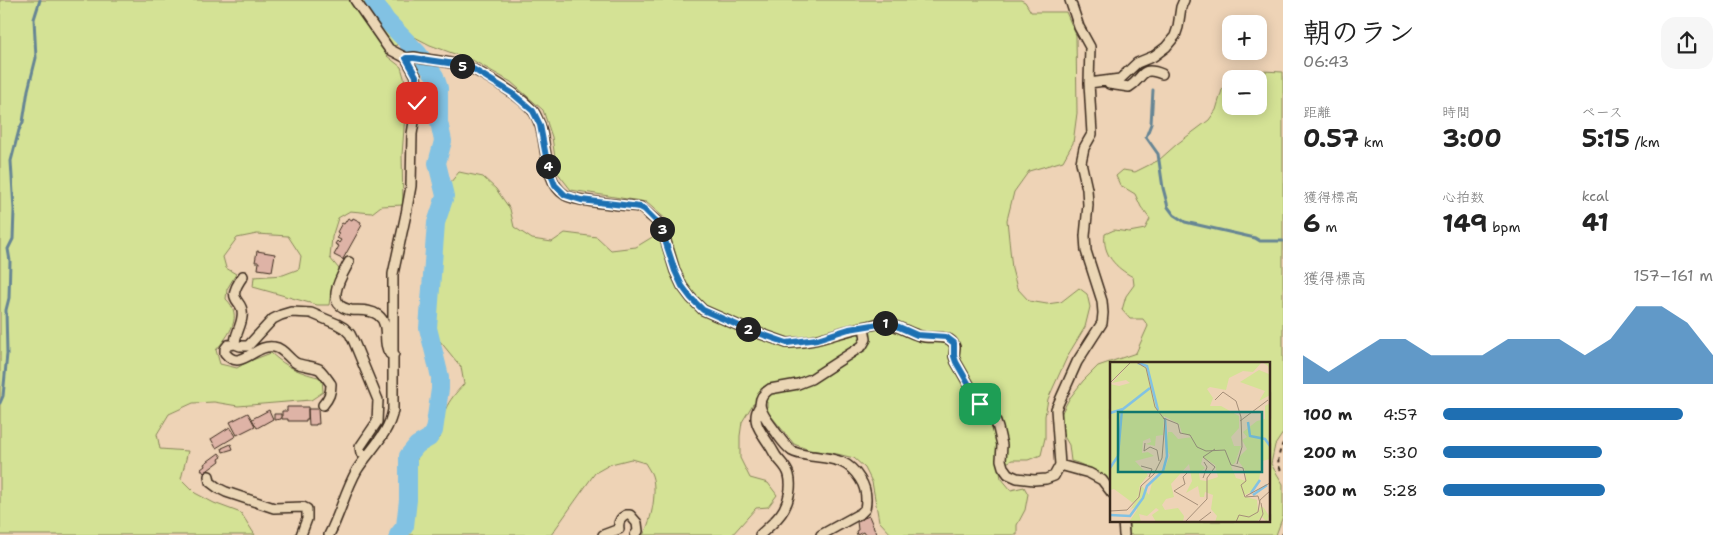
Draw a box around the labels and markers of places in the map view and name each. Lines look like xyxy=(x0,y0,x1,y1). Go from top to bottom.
pin: 5 xyxy=(450,54,474,78)
pin xyxy=(396,82,438,124)
pin: 4 xyxy=(536,154,560,178)
pin: 3 xyxy=(650,216,674,242)
pin: 1 xyxy=(872,310,898,336)
pin: 2 xyxy=(736,316,760,342)
pin xyxy=(959,383,1001,425)

